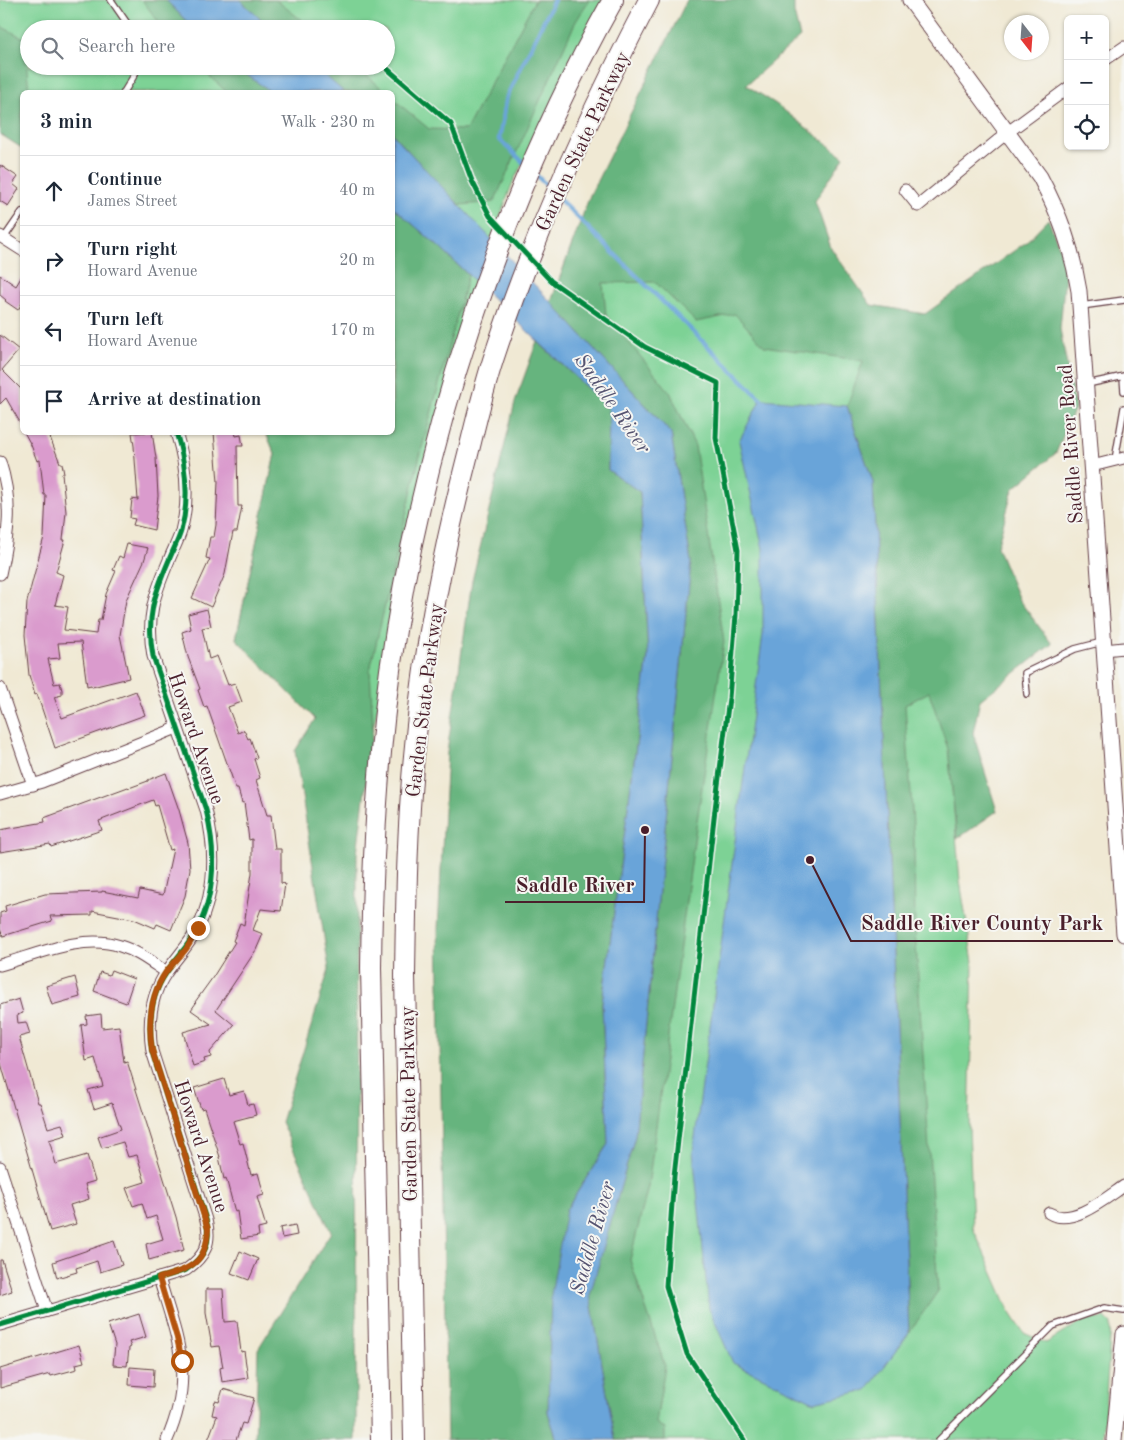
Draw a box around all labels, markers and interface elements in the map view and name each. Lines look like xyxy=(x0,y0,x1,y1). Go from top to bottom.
north arrow xyxy=(1004,15,1049,60)
map controls xyxy=(1064,15,1109,150)
button: + xyxy=(1064,15,1109,60)
search box xyxy=(20,20,395,75)
icon: search xyxy=(38,34,66,62)
text: Search here xyxy=(78,38,175,57)
street label: Garden State Parkway xyxy=(533,49,634,235)
button: − xyxy=(1064,60,1109,105)
button: locate xyxy=(1064,105,1109,150)
text: 3 min xyxy=(40,112,93,133)
text: Walk · 230 m xyxy=(280,115,375,131)
text: Continue xyxy=(87,171,162,190)
icon: ahead xyxy=(40,177,68,205)
text: 40 m xyxy=(339,183,375,199)
text: James Street xyxy=(87,194,177,210)
text: Turn right xyxy=(87,241,177,260)
icon: right xyxy=(40,247,68,275)
text: 20 m xyxy=(339,253,375,269)
text: Howard Avenue xyxy=(87,264,197,280)
text: Turn left xyxy=(87,311,164,330)
icon: left xyxy=(40,317,68,345)
text: 170 m xyxy=(330,323,375,339)
text: Howard Avenue xyxy=(87,334,197,350)
water label: Saddle River xyxy=(570,350,654,459)
street label: Saddle River Road xyxy=(1056,363,1088,525)
icon: arrive xyxy=(40,387,68,415)
text: Arrive at destination xyxy=(87,391,261,410)
street label: Garden State Parkway xyxy=(404,601,448,799)
street label: Howard Avenue xyxy=(163,670,227,807)
callout: Saddle River xyxy=(505,866,644,902)
text: Saddle River xyxy=(515,876,635,897)
callout: Saddle River County Park xyxy=(851,905,1113,941)
text: Saddle River County Park xyxy=(861,914,1103,935)
route end xyxy=(187,917,210,940)
street label: Garden State Parkway xyxy=(398,1005,422,1202)
street label: Howard Avenue xyxy=(169,1078,231,1215)
water label: Saddle River xyxy=(567,1178,620,1297)
route start xyxy=(171,1350,194,1373)

